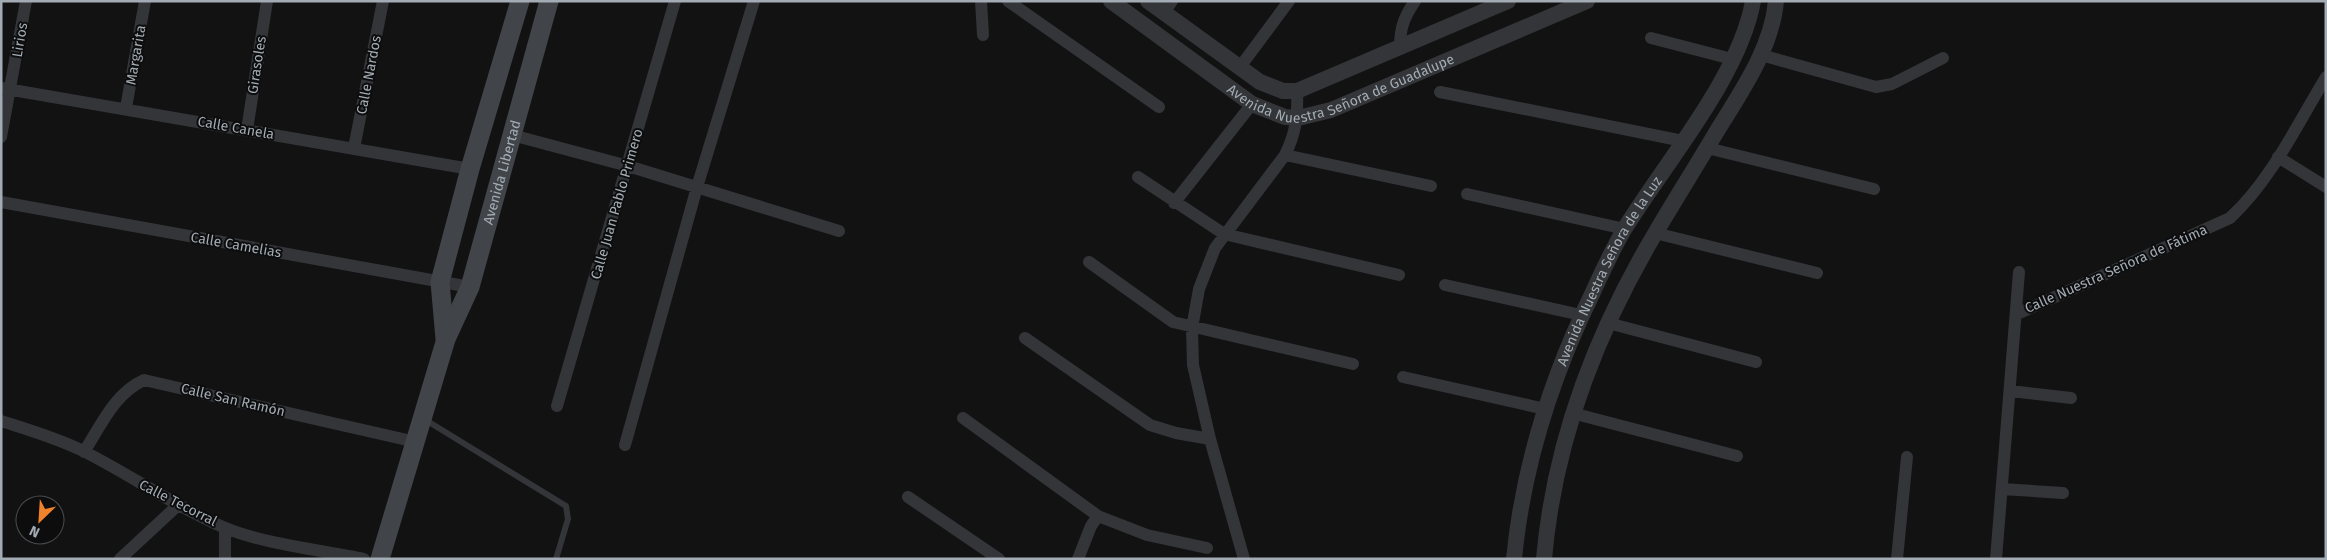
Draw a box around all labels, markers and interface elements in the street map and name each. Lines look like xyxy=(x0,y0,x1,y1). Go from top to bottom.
street label: Lirios xyxy=(9,21,31,59)
street label: Margarita xyxy=(122,24,150,86)
street label: Calle Nardos xyxy=(353,34,385,116)
street label: Girasoles xyxy=(244,35,270,95)
street label: Avenida Nuestra Señora de Guadalupe xyxy=(1224,50,1457,127)
street label: Calle Canela xyxy=(196,113,276,143)
street label: Avenida Libertad xyxy=(479,118,524,226)
street label: Calle Juan Pablo Primero xyxy=(587,127,647,281)
street label: Avenida Nuestra Señora de la Luz xyxy=(1553,173,1665,368)
street label: Calle Nuestra Señora de Fátima xyxy=(2022,221,2210,317)
street label: Calle Camelias xyxy=(189,229,283,261)
street label: Calle San Ramón xyxy=(179,380,287,420)
street label: Calle Tecorral xyxy=(136,476,220,530)
north arrow xyxy=(15,495,65,545)
text: N xyxy=(27,522,43,541)

